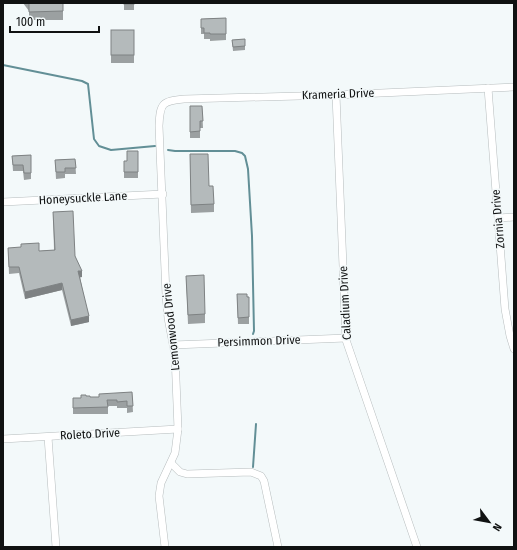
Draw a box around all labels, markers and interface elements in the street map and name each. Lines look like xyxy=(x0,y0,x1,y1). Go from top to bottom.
scale bar xyxy=(10,8,99,34)
text: 100 m xyxy=(16,15,45,29)
street label: Krameria Drive xyxy=(302,86,375,102)
street label: Honeysuckle Lane xyxy=(38,189,128,207)
street label: Zornia Drive xyxy=(488,189,508,249)
street label: Caladium Drive xyxy=(336,266,354,340)
street label: Lemonwood Drive xyxy=(159,282,183,371)
street label: Persimmon Drive xyxy=(217,333,301,349)
street label: Roleto Drive xyxy=(60,425,120,443)
north arrow xyxy=(469,502,509,542)
text: N xyxy=(490,521,504,533)

